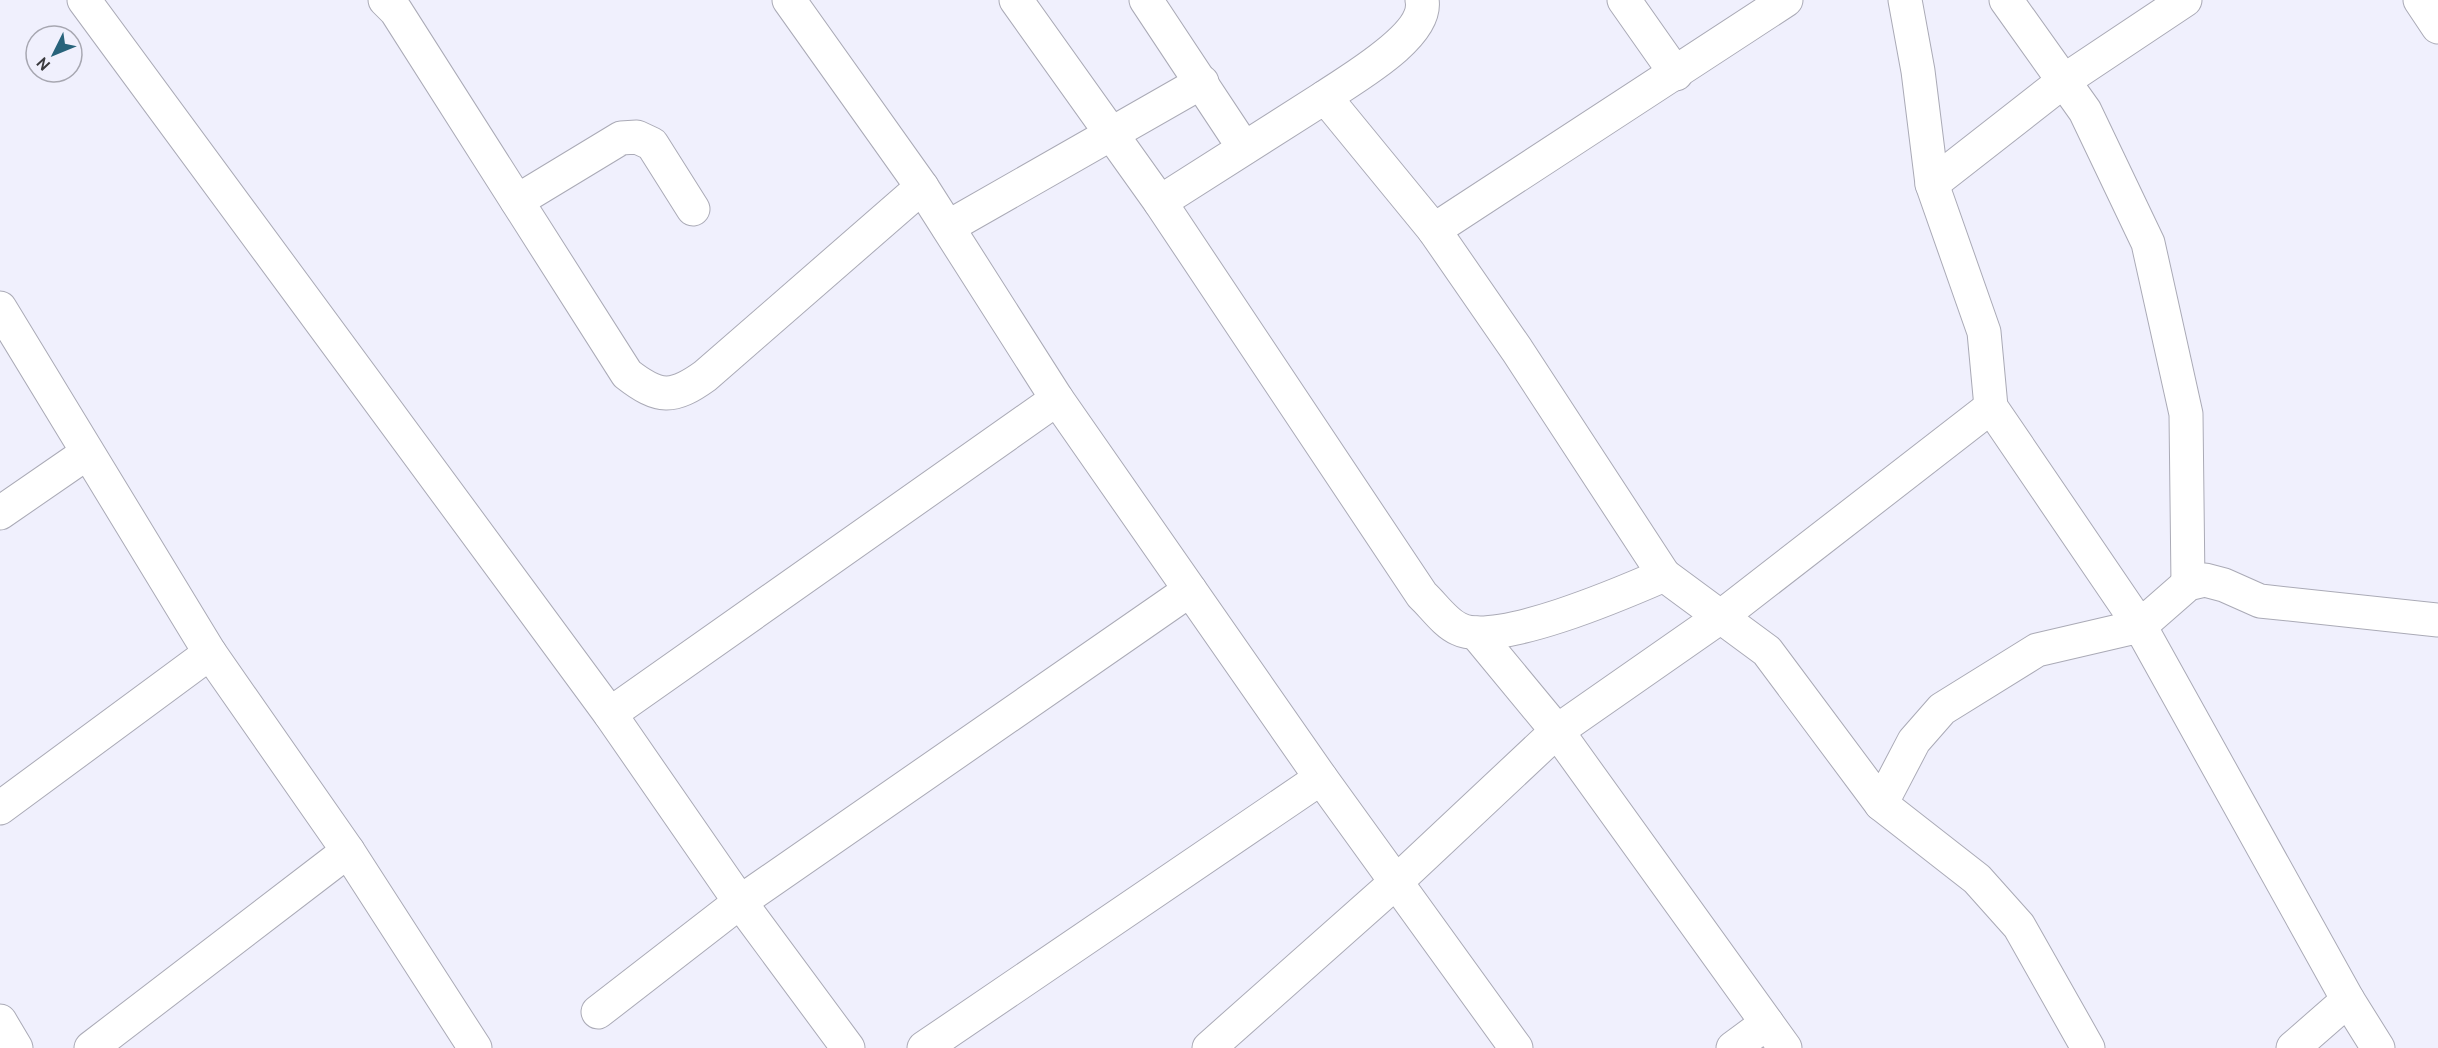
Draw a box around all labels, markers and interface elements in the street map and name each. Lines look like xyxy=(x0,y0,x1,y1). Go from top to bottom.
north arrow xyxy=(24,24,84,84)
text: N xyxy=(33,53,54,75)

